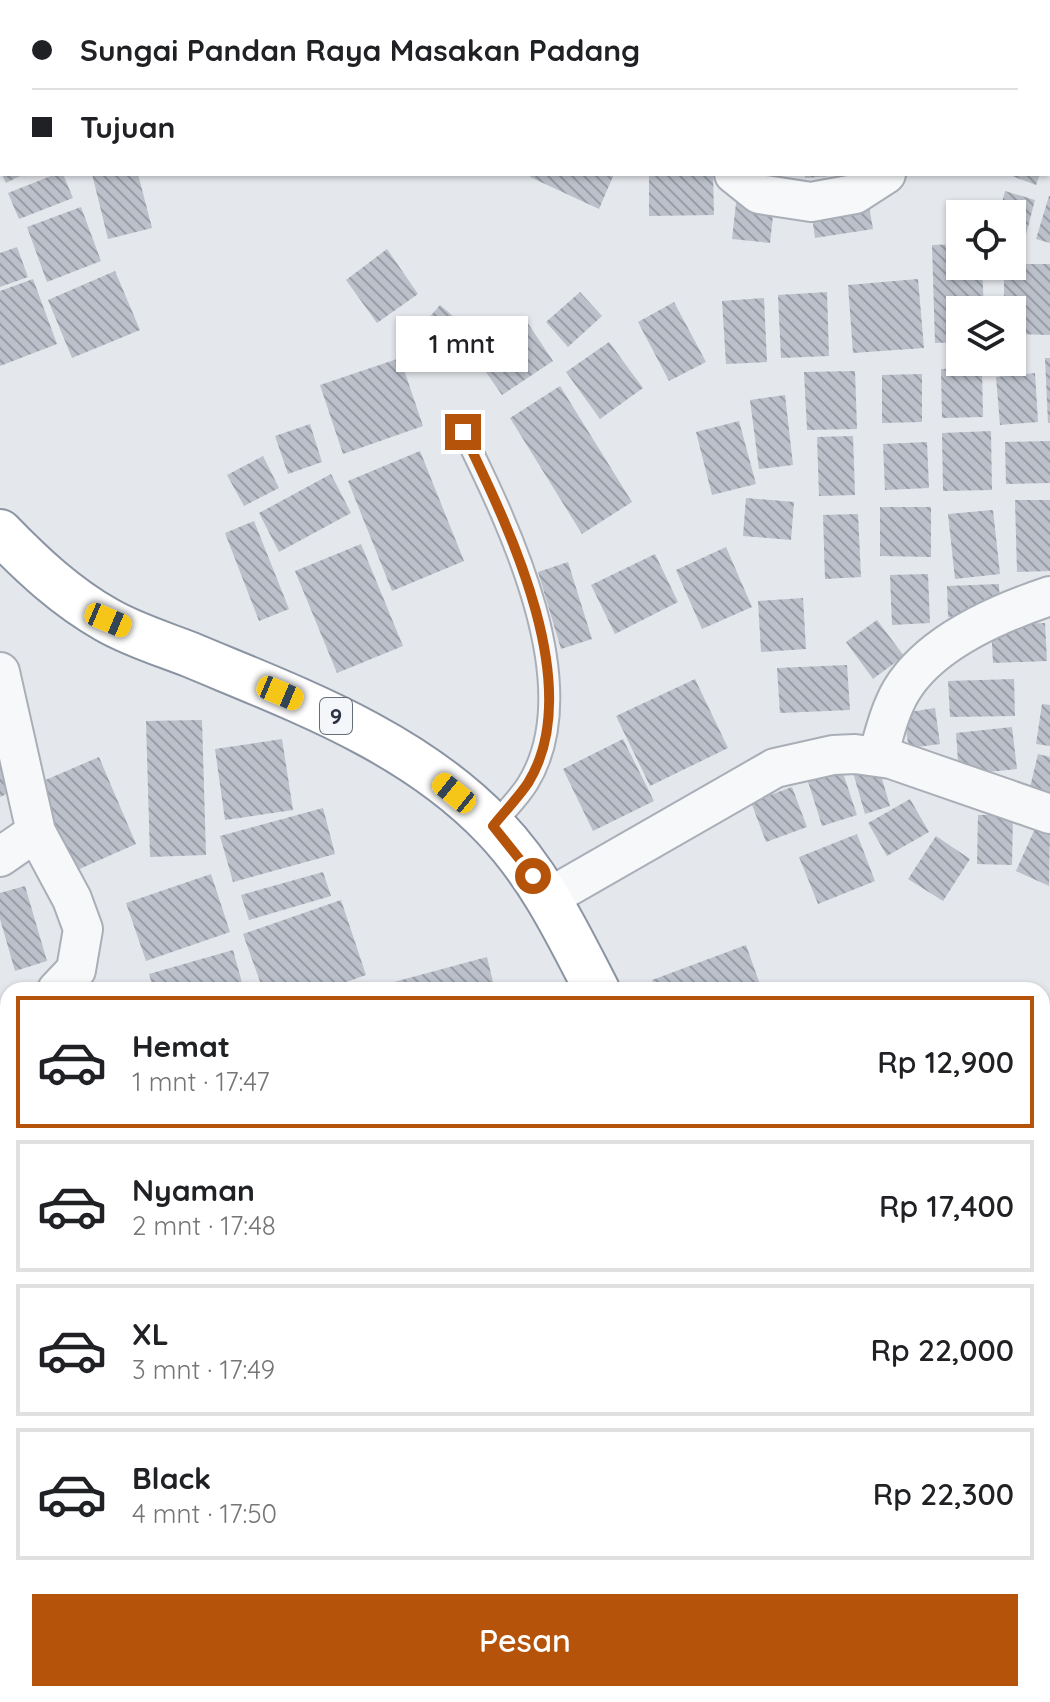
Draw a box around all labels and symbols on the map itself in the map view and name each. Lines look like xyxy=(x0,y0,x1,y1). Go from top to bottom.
callout: 1 mnt xyxy=(397,316,529,372)
route end xyxy=(445,414,481,450)
car xyxy=(81,600,135,640)
car xyxy=(253,673,307,713)
road number: 9 xyxy=(320,698,352,734)
car xyxy=(428,769,480,817)
route start xyxy=(515,858,551,894)

